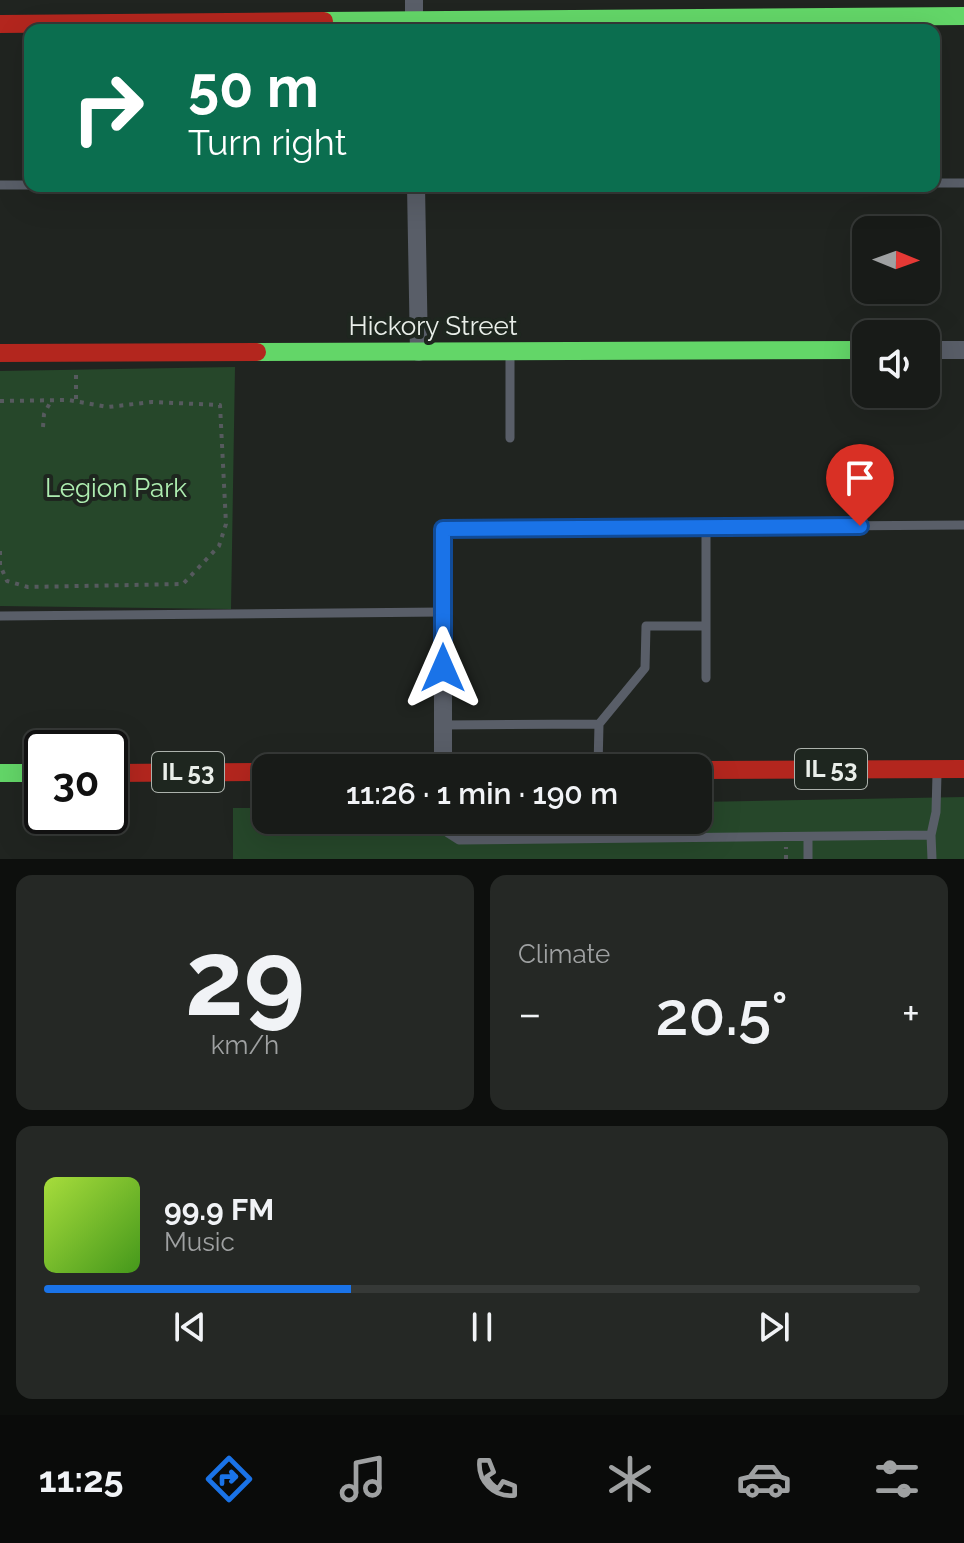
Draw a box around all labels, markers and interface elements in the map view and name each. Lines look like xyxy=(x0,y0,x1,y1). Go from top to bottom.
text: 50 m xyxy=(188,54,319,120)
icon: right xyxy=(56,56,160,160)
text: Turn right xyxy=(188,121,347,163)
north arrow xyxy=(852,216,940,304)
map controls xyxy=(852,216,940,408)
street label: Hickory Street xyxy=(349,311,518,341)
button: sound xyxy=(852,320,940,408)
pin xyxy=(826,444,894,526)
icon: arrive xyxy=(838,456,882,500)
park label: Legion Park xyxy=(45,473,187,503)
position arrow xyxy=(401,626,485,710)
speed limit sign: 30 xyxy=(24,730,128,834)
road number: IL 53 xyxy=(795,749,867,789)
road number: IL 53 xyxy=(152,752,224,792)
text: 11:26 · 1 min · 190 m xyxy=(346,776,618,811)
text: 29 xyxy=(185,917,305,1039)
text: Climate xyxy=(518,939,610,969)
text: 20.5° xyxy=(656,979,788,1049)
text: − xyxy=(518,988,542,1039)
text: + xyxy=(902,988,920,1039)
text: km/h xyxy=(211,1030,279,1060)
text: 99.9 FM xyxy=(164,1192,274,1227)
text: Music xyxy=(164,1227,235,1257)
icon: previous xyxy=(168,1305,212,1349)
icon: pause xyxy=(460,1305,504,1349)
icon: next xyxy=(752,1305,796,1349)
icon: directions xyxy=(201,1451,257,1507)
icon: music xyxy=(335,1451,391,1507)
icon: phone xyxy=(468,1451,524,1507)
icon: climate xyxy=(602,1451,658,1507)
icon: car xyxy=(736,1451,792,1507)
icon: filters xyxy=(869,1451,925,1507)
text: 11:25 xyxy=(39,1458,124,1500)

